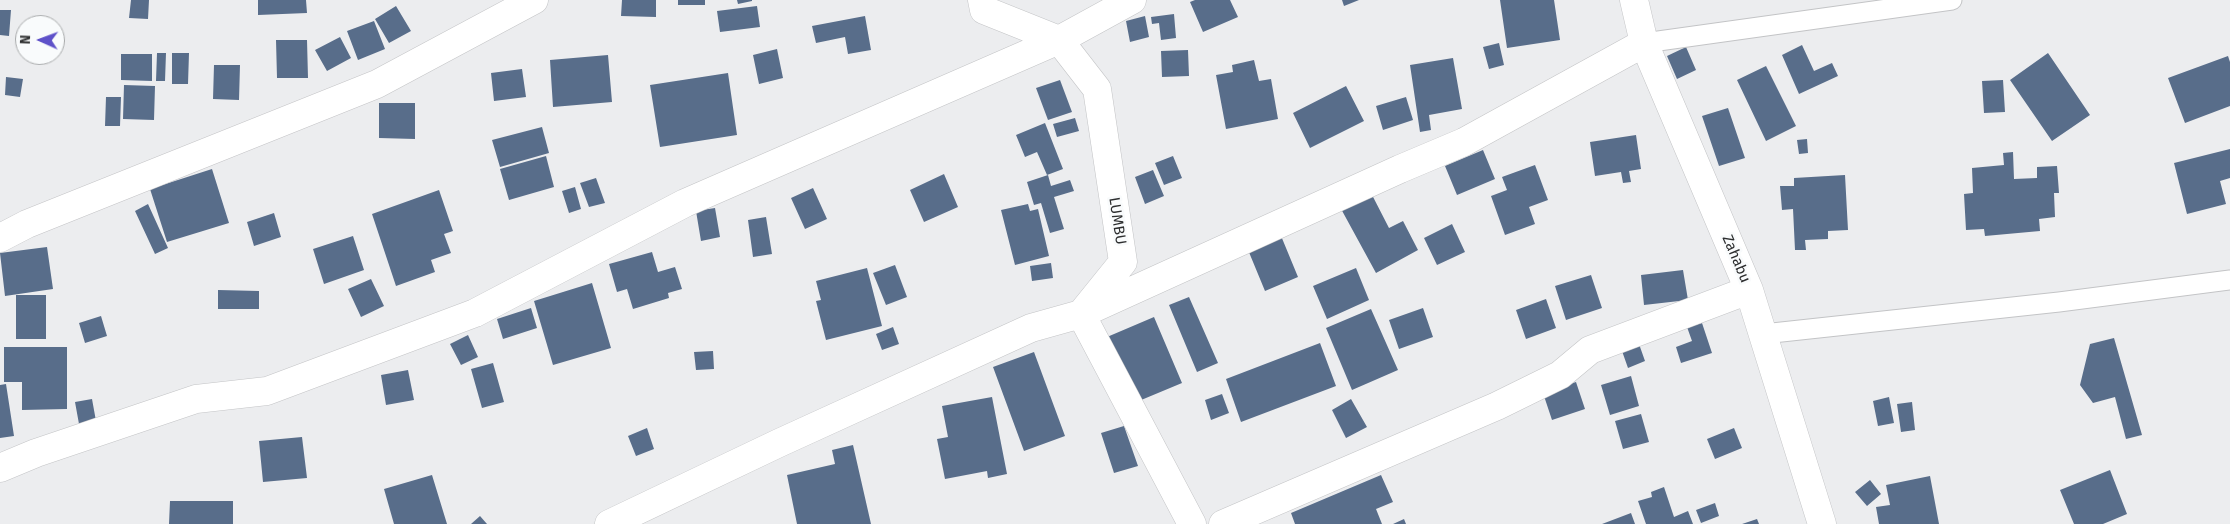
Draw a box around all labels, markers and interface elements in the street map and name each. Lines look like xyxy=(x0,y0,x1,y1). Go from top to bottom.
north arrow xyxy=(15,15,65,65)
text: N xyxy=(17,35,34,44)
street label: LUMBU xyxy=(1104,196,1130,246)
street label: Zahabu xyxy=(1718,232,1754,286)

